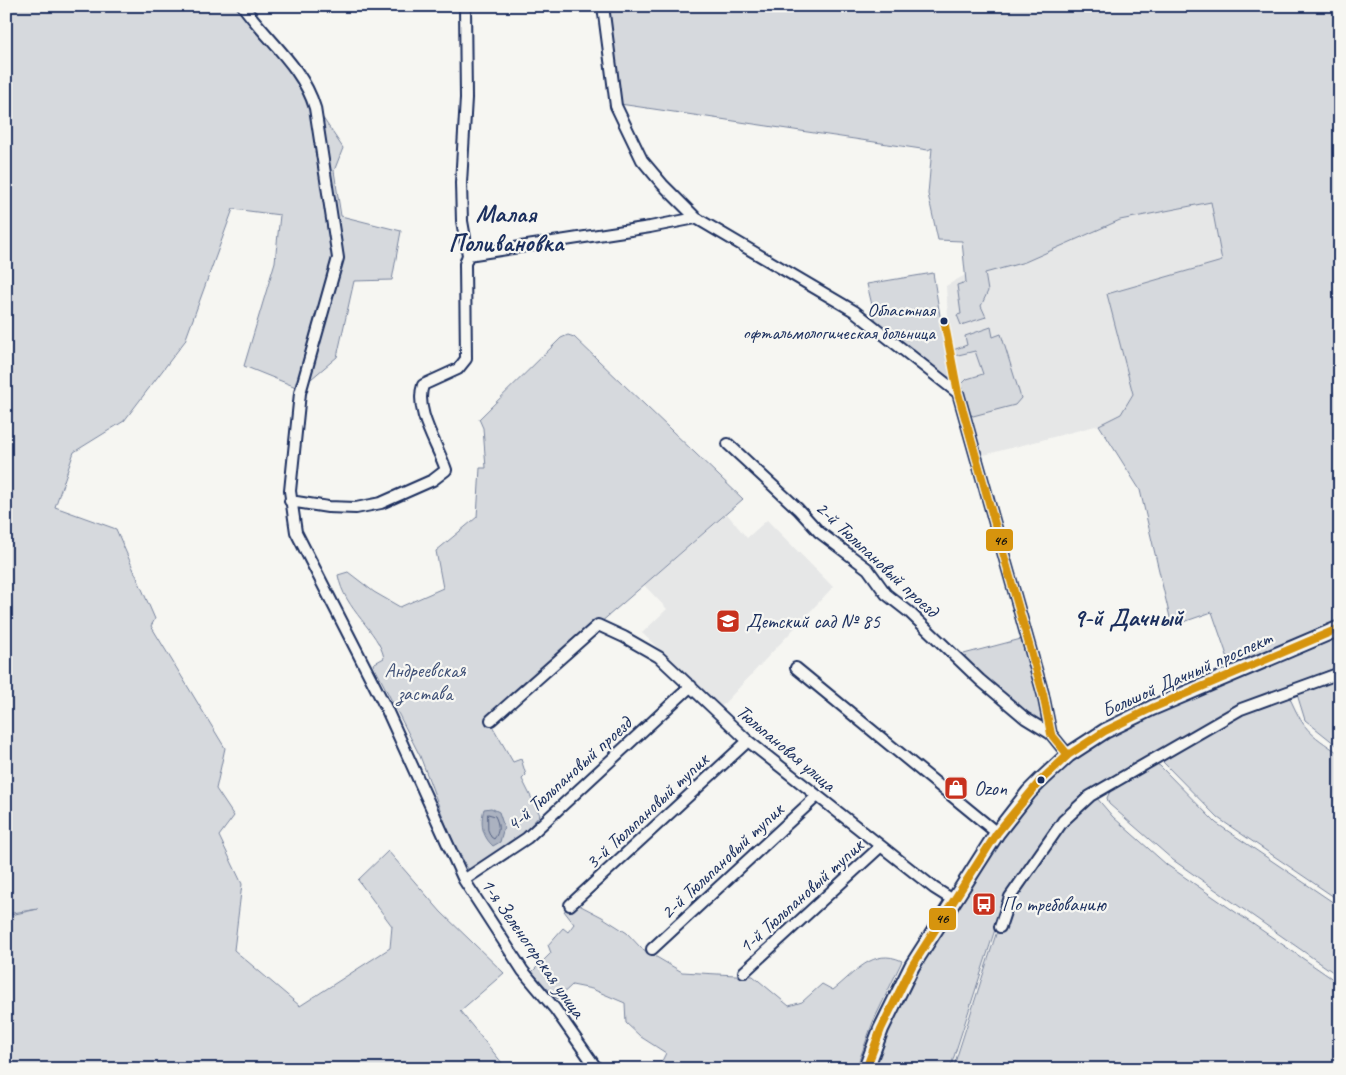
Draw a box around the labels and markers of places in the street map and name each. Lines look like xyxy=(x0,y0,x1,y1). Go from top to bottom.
place label: Областная офтальмологическая больница xyxy=(743,298,936,345)
marker: Областная офтальмологическая больница xyxy=(939,316,949,326)
school or university icon: Детский сад № 85 xyxy=(715,608,741,634)
place label: Детский сад № 85 xyxy=(746,609,881,634)
shop icon: Ozon xyxy=(943,775,969,801)
unlabelled marker xyxy=(1036,775,1046,785)
place label: Ozon xyxy=(974,776,1008,801)
bus stop icon: По требованию xyxy=(971,891,997,917)
place label: По требованию xyxy=(1002,892,1108,917)

